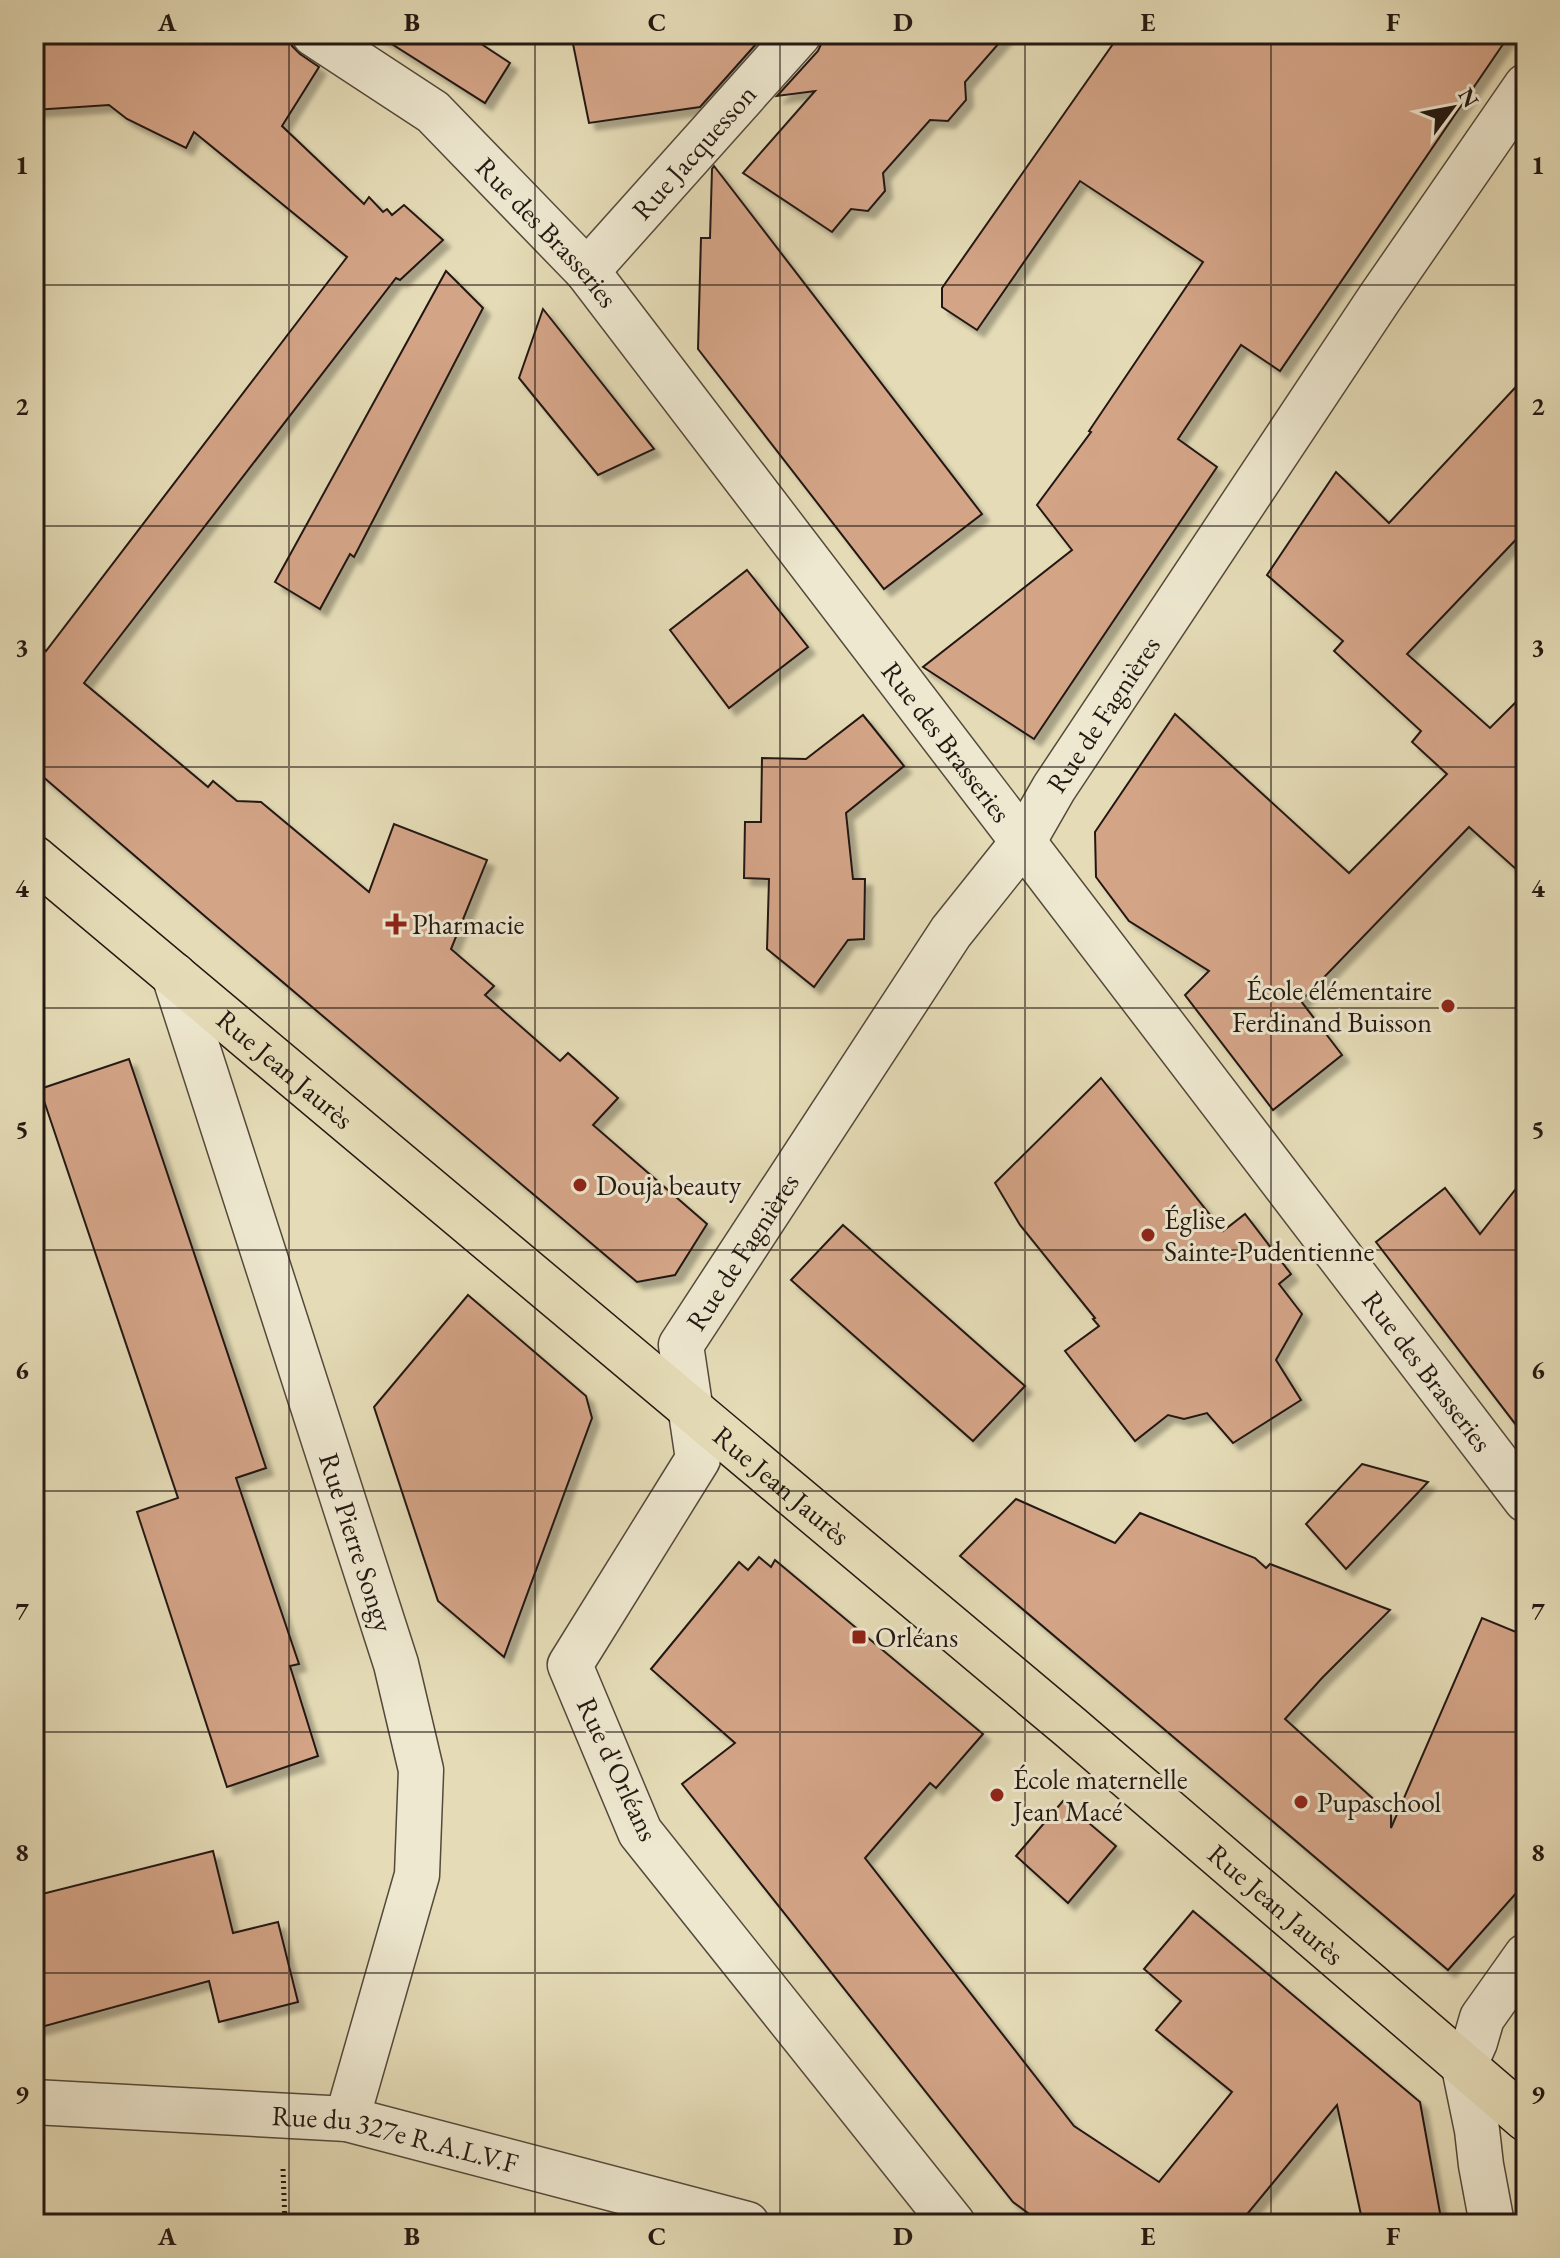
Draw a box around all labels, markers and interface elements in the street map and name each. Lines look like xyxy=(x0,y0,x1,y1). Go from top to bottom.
text: A xyxy=(157,5,177,39)
text: B xyxy=(404,5,420,39)
text: C xyxy=(648,5,666,39)
text: D xyxy=(893,5,913,39)
text: E xyxy=(1141,5,1156,39)
text: F xyxy=(1386,5,1400,39)
north arrow xyxy=(1412,68,1492,148)
street label: Rue Jacquesson xyxy=(624,76,764,227)
text: N xyxy=(1452,82,1486,113)
text: 1 xyxy=(15,148,29,182)
text: 1 xyxy=(1531,148,1545,182)
street label: Rue des Brasseries xyxy=(468,149,626,314)
text: 2 xyxy=(15,389,29,423)
text: 2 xyxy=(1531,389,1545,423)
street label: Rue de Fagnières xyxy=(1038,629,1168,799)
text: 3 xyxy=(15,630,29,664)
text: 3 xyxy=(1531,630,1545,664)
street label: Rue des Brasseries xyxy=(874,654,1020,829)
text: 4 xyxy=(15,871,29,905)
text: 4 xyxy=(1531,871,1545,905)
place label: Pharmacie xyxy=(412,906,525,942)
marker: Pharmacie xyxy=(387,915,405,933)
place label: École élémentaire Ferdinand Buisson xyxy=(1232,972,1432,1040)
marker: École élémentaire Ferdinand Buisson xyxy=(1439,997,1457,1015)
street label: Rue Jean Jaurès xyxy=(209,1001,361,1137)
text: 5 xyxy=(15,1112,29,1146)
text: 5 xyxy=(1531,1112,1545,1146)
street label: Rue de Fagnières xyxy=(677,1166,807,1337)
place label: Douja beauty xyxy=(596,1167,742,1203)
marker: Douja beauty xyxy=(571,1176,589,1194)
place label: Église Sainte-Pudentienne xyxy=(1164,1201,1374,1269)
marker: Église Sainte-Pudentienne xyxy=(1139,1226,1157,1244)
street label: Rue des Brasseries xyxy=(1355,1283,1500,1459)
text: 6 xyxy=(15,1353,29,1387)
text: 6 xyxy=(1531,1353,1545,1387)
street label: Rue Jean Jaurès xyxy=(706,1417,858,1553)
street label: Rue Pierre Songy xyxy=(311,1448,403,1637)
text: 7 xyxy=(15,1594,29,1628)
text: 7 xyxy=(1531,1594,1545,1628)
place label: Orléans xyxy=(875,1619,958,1655)
marker: Orléans xyxy=(850,1628,868,1646)
street label: Rue d'Orléans xyxy=(569,1691,667,1847)
place label: École maternelle Jean Macé xyxy=(1011,1761,1188,1829)
place label: Pupaschool xyxy=(1317,1784,1442,1820)
marker: École maternelle Jean Macé xyxy=(988,1786,1006,1804)
marker: Pupaschool xyxy=(1292,1793,1310,1811)
text: 8 xyxy=(15,1835,29,1869)
text: 8 xyxy=(1531,1835,1545,1869)
street label: Rue Jean Jaurès xyxy=(1201,1836,1352,1973)
text: 9 xyxy=(15,2077,29,2111)
text: 9 xyxy=(1531,2077,1545,2111)
street label: Rue du 327e R.A.L.V.F xyxy=(271,2097,522,2181)
text: A xyxy=(157,2219,177,2253)
text: B xyxy=(404,2219,420,2253)
text: C xyxy=(648,2219,666,2253)
text: D xyxy=(893,2219,913,2253)
text: E xyxy=(1141,2219,1156,2253)
text: F xyxy=(1386,2219,1400,2253)

